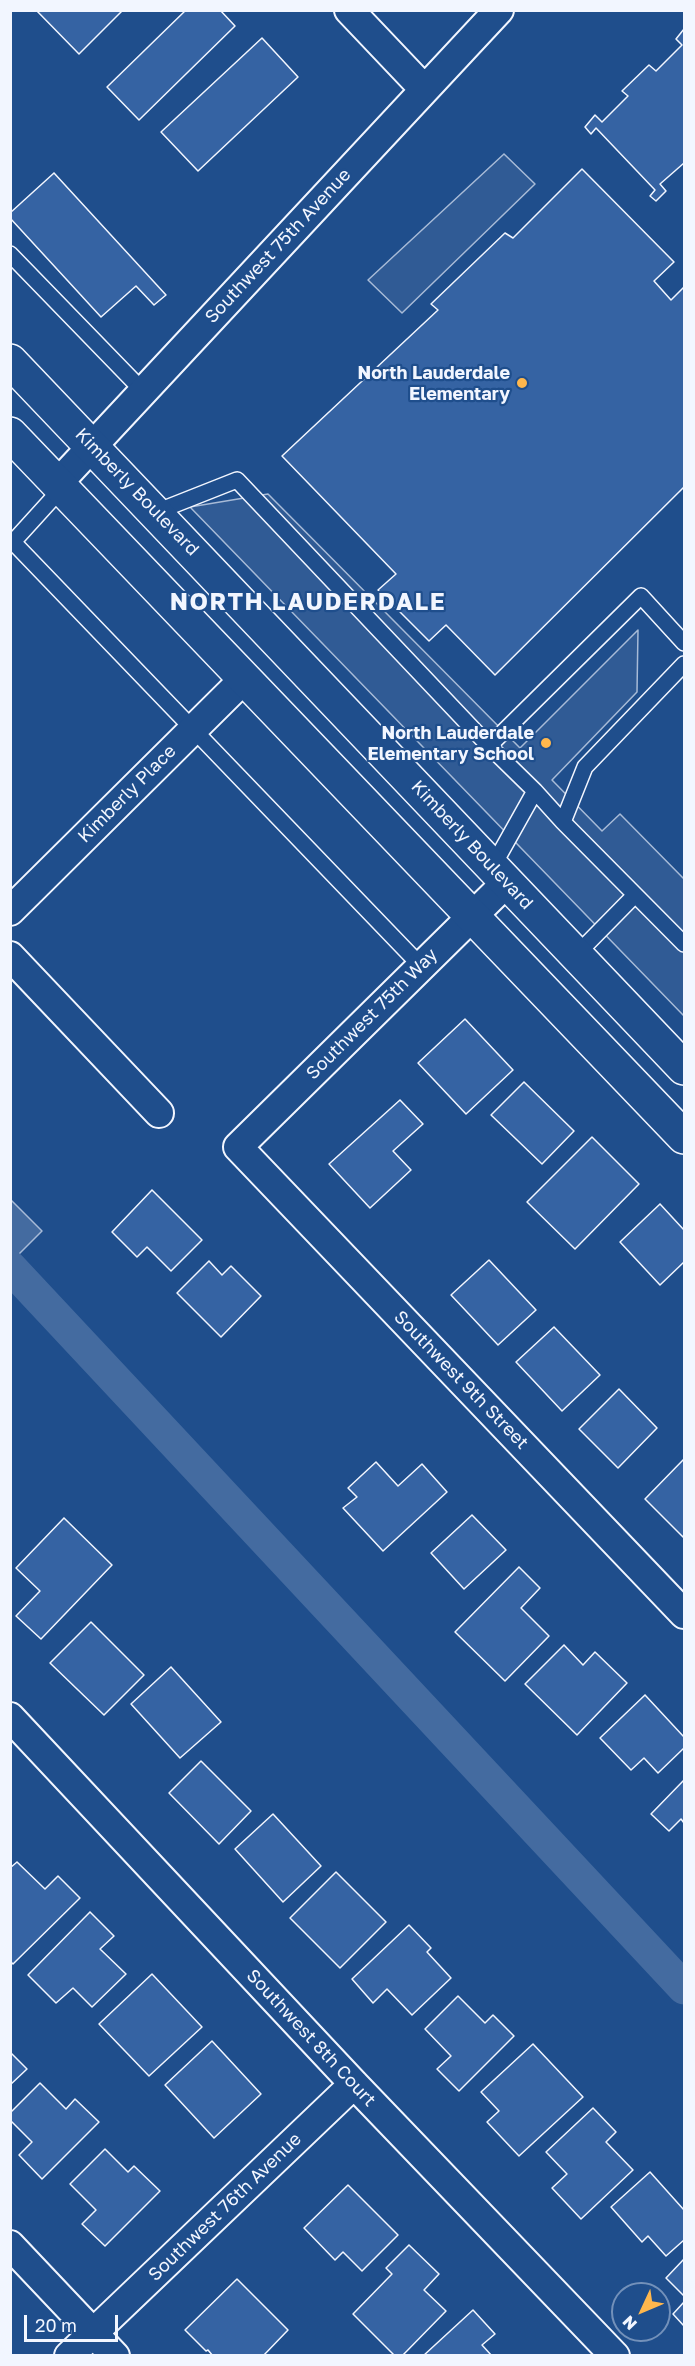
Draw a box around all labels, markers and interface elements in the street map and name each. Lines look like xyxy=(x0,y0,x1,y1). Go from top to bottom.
street label: Southwest 75th Avenue xyxy=(201,164,355,328)
place label: North Lauderdale Elementary xyxy=(357,362,510,404)
marker: North Lauderdale Elementary xyxy=(515,376,529,390)
street label: Kimberly Boulevard xyxy=(71,424,203,560)
district label: NORTH LAUDERDALE xyxy=(170,588,446,616)
place label: North Lauderdale Elementary School xyxy=(368,722,534,764)
marker: North Lauderdale Elementary School xyxy=(539,736,553,750)
street label: Kimberly Place xyxy=(74,741,180,847)
street label: Kimberly Boulevard xyxy=(407,776,537,914)
street label: Southwest 75th Way xyxy=(302,944,442,1084)
street label: Southwest 9th Street xyxy=(389,1306,533,1454)
street label: Southwest 8th Court xyxy=(242,1965,380,2111)
street label: Southwest 76th Avenue xyxy=(144,2128,306,2286)
north arrow xyxy=(611,2282,671,2342)
scale bar xyxy=(27,2303,122,2341)
text: N xyxy=(618,2312,641,2334)
text: 20 m xyxy=(35,2314,77,2336)

